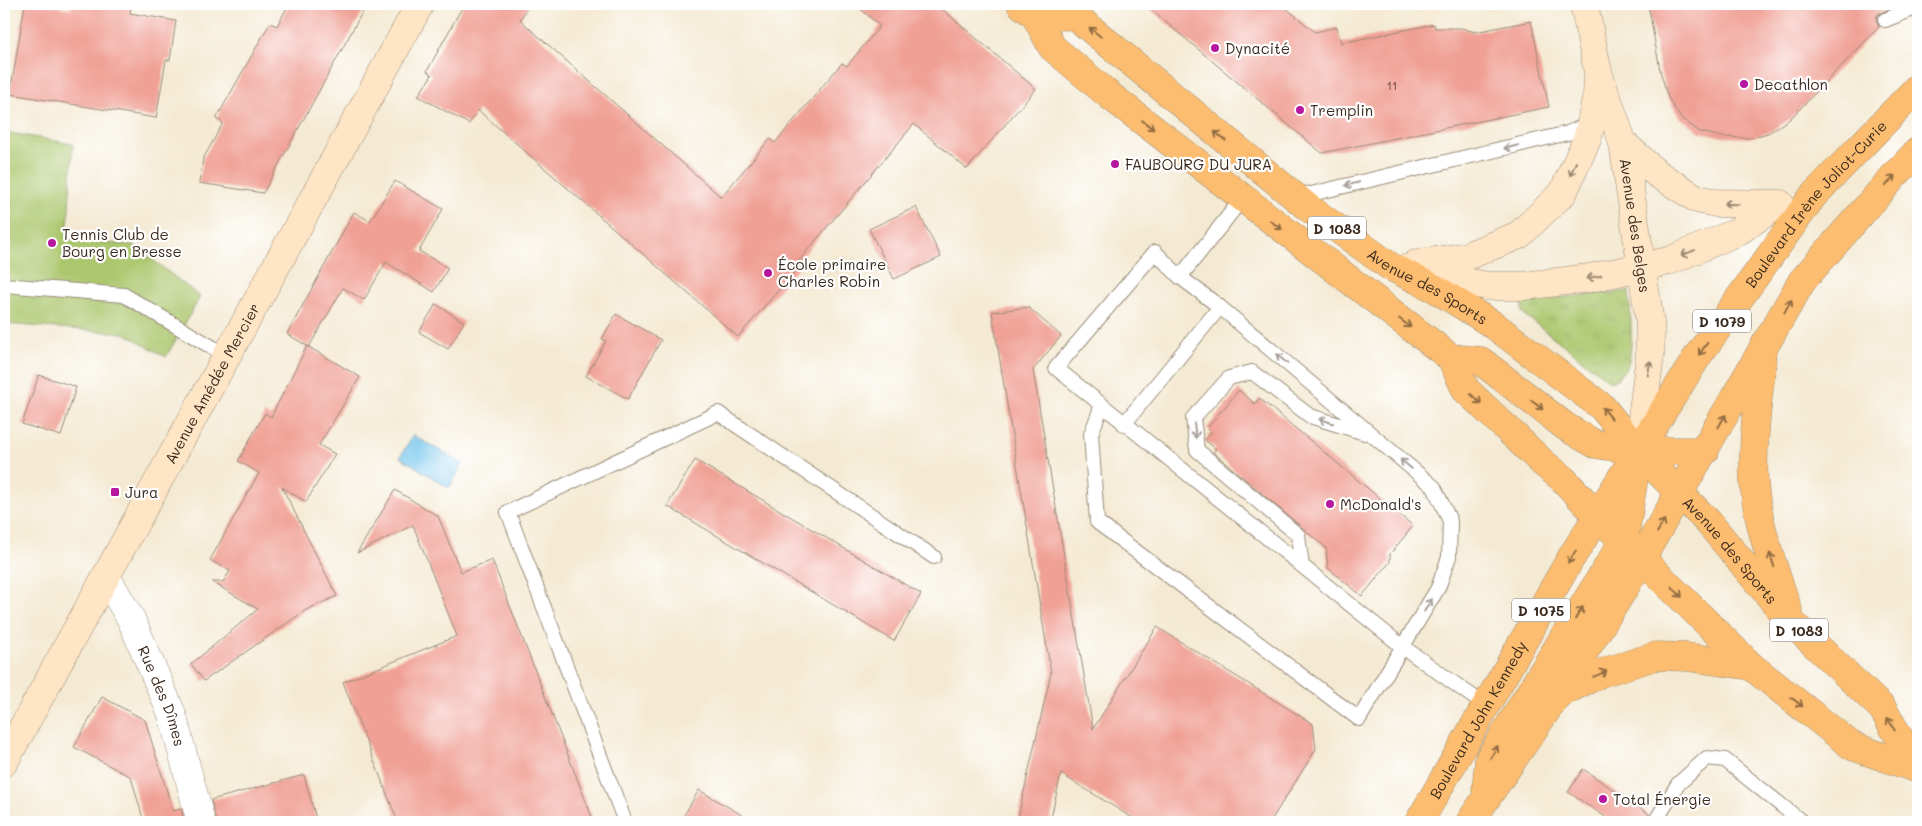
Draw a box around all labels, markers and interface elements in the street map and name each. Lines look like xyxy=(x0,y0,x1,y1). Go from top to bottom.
one-way arrow xyxy=(1089,27,1102,38)
place label: Dynacité xyxy=(1225,38,1290,58)
marker: Dynacité xyxy=(1209,42,1221,54)
place label: Decathlon xyxy=(1754,74,1828,94)
house number: 11 xyxy=(1387,77,1397,93)
marker: Decathlon xyxy=(1738,78,1750,90)
place label: Tremplin xyxy=(1310,100,1373,120)
marker: Tremplin xyxy=(1294,104,1306,116)
street label: Boulevard Irène Joliot-Curie xyxy=(1740,116,1891,291)
one-way arrow xyxy=(1141,120,1154,131)
one-way arrow xyxy=(1214,131,1227,142)
one-way arrow xyxy=(1503,143,1519,152)
place label: FAUBOURG DU JURA xyxy=(1125,154,1272,174)
street label: Avenue des Belges xyxy=(1615,157,1655,294)
marker: FAUBOURG DU JURA xyxy=(1109,158,1121,170)
one-way arrow xyxy=(1568,161,1578,176)
one-way arrow xyxy=(1884,174,1896,187)
one-way arrow xyxy=(1345,180,1361,189)
one-way arrow xyxy=(1723,200,1739,209)
road number: D 1083 xyxy=(1308,217,1366,240)
one-way arrow xyxy=(1269,219,1282,230)
place label: Tennis Club de Bourg en Bresse xyxy=(62,224,182,261)
marker: Tennis Club de Bourg en Bresse xyxy=(46,237,58,249)
street label: Avenue des Sports xyxy=(1364,243,1491,329)
one-way arrow xyxy=(1681,248,1696,258)
place label: École primaire Charles Robin xyxy=(778,254,886,291)
marker: École primaire Charles Robin xyxy=(762,267,774,279)
one-way arrow xyxy=(1586,273,1602,283)
street label: Avenue Amédée Mercier xyxy=(160,299,264,467)
one-way arrow xyxy=(1783,300,1793,314)
road number: D 1079 xyxy=(1693,310,1751,332)
one-way arrow xyxy=(1398,318,1411,329)
one-way arrow xyxy=(1698,341,1708,355)
one-way arrow xyxy=(1275,354,1288,365)
one-way arrow xyxy=(1644,360,1654,376)
one-way arrow xyxy=(1469,393,1482,405)
one-way arrow xyxy=(1530,399,1543,410)
one-way arrow xyxy=(1602,407,1613,420)
one-way arrow xyxy=(1717,414,1727,429)
one-way arrow xyxy=(1319,416,1335,425)
one-way arrow xyxy=(1190,422,1200,438)
one-way arrow xyxy=(1400,458,1413,469)
place label: Jura xyxy=(125,482,158,502)
marker: Jura xyxy=(109,486,121,498)
street label: Avenue des Sports xyxy=(1678,492,1782,608)
place label: McDonald's xyxy=(1340,494,1422,514)
marker: McDonald's xyxy=(1324,498,1336,510)
one-way arrow xyxy=(1656,518,1666,533)
one-way arrow xyxy=(1566,549,1576,563)
one-way arrow xyxy=(1767,553,1776,568)
one-way arrow xyxy=(1671,586,1683,598)
road number: D 1075 xyxy=(1512,598,1570,622)
one-way arrow xyxy=(1424,599,1434,613)
one-way arrow xyxy=(1575,607,1585,621)
road number: D 1083 xyxy=(1770,618,1828,642)
street label: Boulevard John Kennedy xyxy=(1425,637,1531,802)
street label: Rue des Dîmes xyxy=(134,642,190,748)
one-way arrow xyxy=(1592,668,1607,678)
one-way arrow xyxy=(1790,696,1803,707)
one-way arrow xyxy=(1886,717,1896,732)
one-way arrow xyxy=(1489,745,1499,759)
place label: Total Énergie xyxy=(1613,789,1711,809)
marker: Total Énergie xyxy=(1597,793,1609,805)

